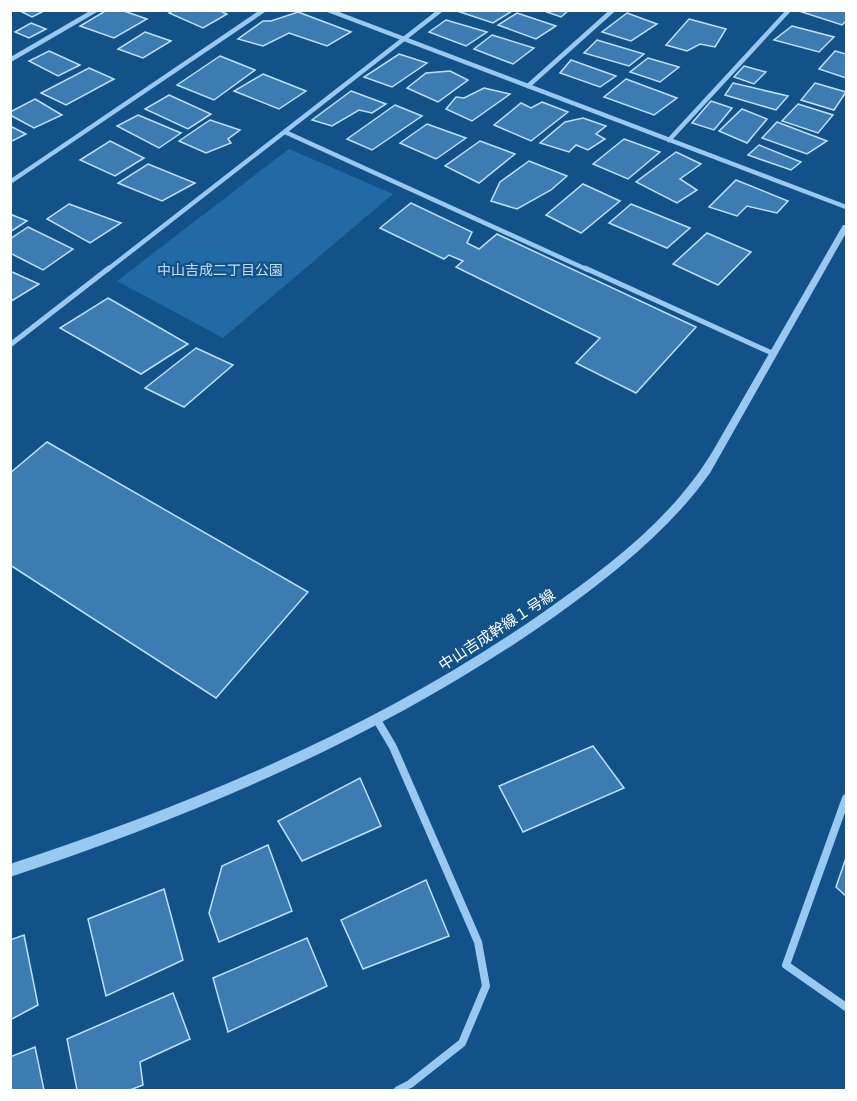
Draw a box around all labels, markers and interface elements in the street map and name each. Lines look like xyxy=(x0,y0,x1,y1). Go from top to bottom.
park label: 中山吉成二丁目公園 xyxy=(157,262,283,279)
street label: 中山吉成幹線１号線 xyxy=(435,586,559,674)

